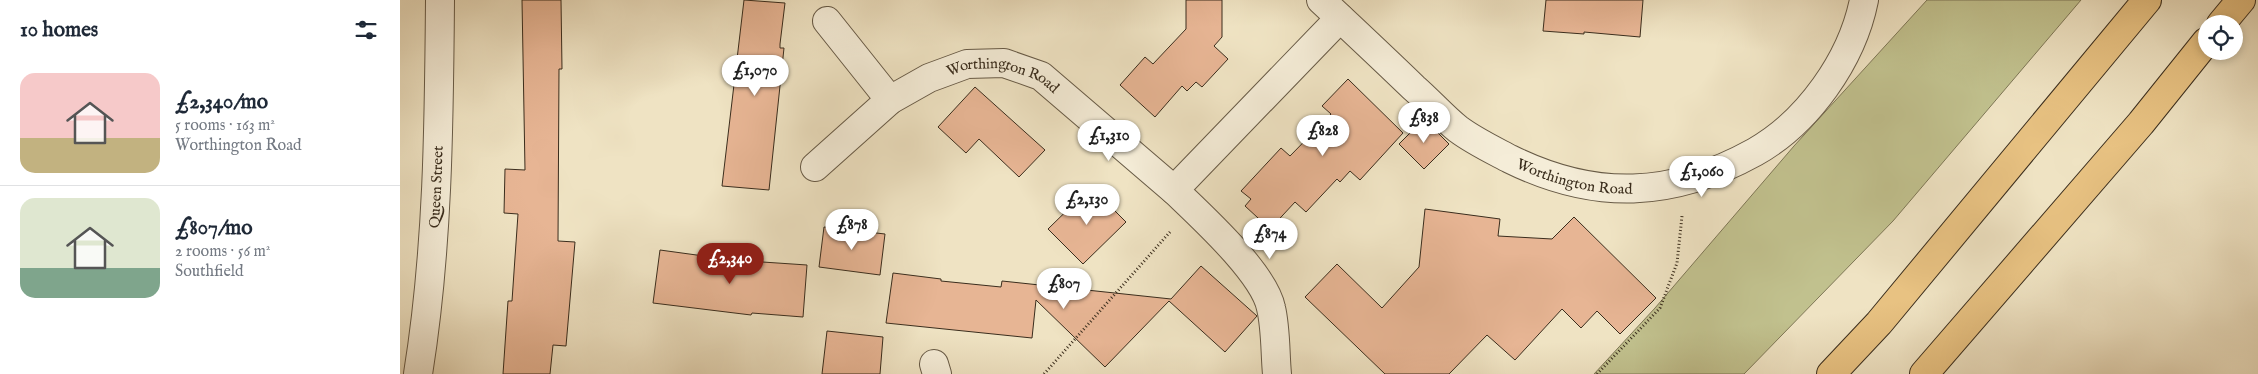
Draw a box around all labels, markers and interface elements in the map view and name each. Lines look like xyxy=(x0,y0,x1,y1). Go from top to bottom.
map controls xyxy=(2198,15,2243,60)
button: locate xyxy=(2198,15,2243,60)
icon: filters xyxy=(352,16,380,44)
text: 10 homes xyxy=(20,17,98,44)
pin: £1,070 xyxy=(714,54,796,97)
street label: Worthington Road xyxy=(944,54,1064,98)
text: £1,070 xyxy=(733,61,777,81)
text: £2,340/mo xyxy=(175,89,268,116)
icon: home xyxy=(60,93,120,153)
pin: £838 xyxy=(1394,102,1454,144)
text: £838 xyxy=(1409,108,1439,128)
pin: £828 xyxy=(1293,114,1353,157)
text: 5 rooms · 163 m² xyxy=(175,116,275,136)
pin: £1,310 xyxy=(1068,120,1150,162)
text: £828 xyxy=(1307,121,1339,141)
text: £1,310 xyxy=(1088,126,1130,146)
text: Worthington Road xyxy=(175,136,302,156)
street label: Queen Street xyxy=(425,145,448,229)
street label: Worthington Road xyxy=(1513,154,1633,199)
pin: £1,060 xyxy=(1661,156,1743,198)
text: £1,060 xyxy=(1680,162,1724,182)
pin: £2,130 xyxy=(1046,184,1128,226)
text: £2,130 xyxy=(1066,190,1108,210)
pin: £878 xyxy=(822,208,882,251)
text: £807/mo xyxy=(175,215,253,242)
text: £878 xyxy=(836,215,868,235)
icon: home xyxy=(60,218,120,278)
pin: £874 xyxy=(1240,218,1300,260)
text: £874 xyxy=(1254,224,1286,244)
text: 2 rooms · 56 m² xyxy=(175,242,270,262)
pin: £2,340 xyxy=(689,242,771,285)
text: £2,340 xyxy=(708,249,752,269)
text: Southfield xyxy=(175,262,244,282)
pin: £807 xyxy=(1034,268,1094,310)
text: £807 xyxy=(1048,274,1080,294)

